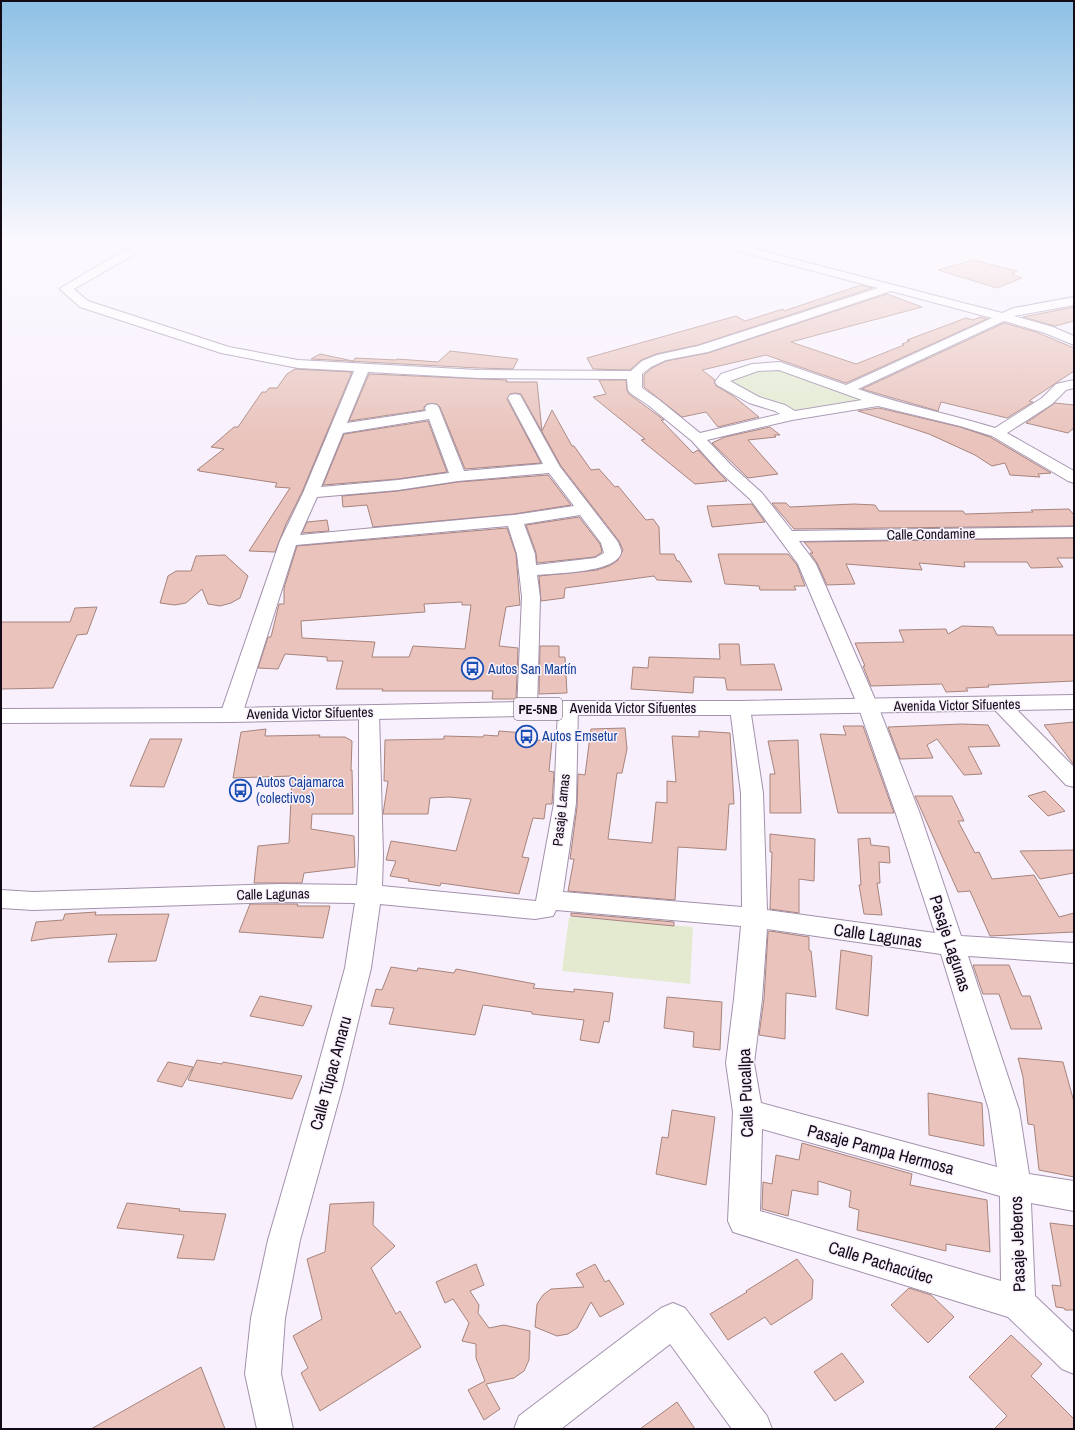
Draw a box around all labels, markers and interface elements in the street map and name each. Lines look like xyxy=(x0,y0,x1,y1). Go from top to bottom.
street label: Calle Condamine xyxy=(886,524,976,544)
bus stop icon: Autos San Martín xyxy=(459,656,485,682)
place label: Autos San Martín xyxy=(487,660,577,678)
street label: Avenida Victor Sifuentes xyxy=(893,695,1021,715)
road number: PE-5NB xyxy=(514,698,562,720)
street label: Avenida Victor Sifuentes xyxy=(569,699,697,717)
street label: Avenida Victor Sifuentes xyxy=(246,703,374,723)
bus stop icon: Autos Emsetur xyxy=(514,723,540,749)
place label: Autos Emsetur xyxy=(541,727,617,745)
place label: Autos Cajamarca (colectivos) xyxy=(255,773,345,807)
street label: Pasaje Lamas xyxy=(548,773,574,847)
bus stop icon: Autos Cajamarca (colectivos) xyxy=(228,777,254,803)
street label: Calle Lagunas xyxy=(236,884,310,904)
street label: Pasaje Lagunas xyxy=(925,892,977,994)
street label: Calle Lagunas xyxy=(832,917,924,953)
street label: Calle Túpac Amaru xyxy=(304,1013,356,1133)
street label: Calle Pucallpa xyxy=(732,1048,758,1138)
street label: Pasaje Pampa Hermosa xyxy=(805,1118,957,1180)
street label: Pasaje Jeberos xyxy=(1004,1196,1030,1292)
street label: Calle Pachacútec xyxy=(826,1235,936,1289)

